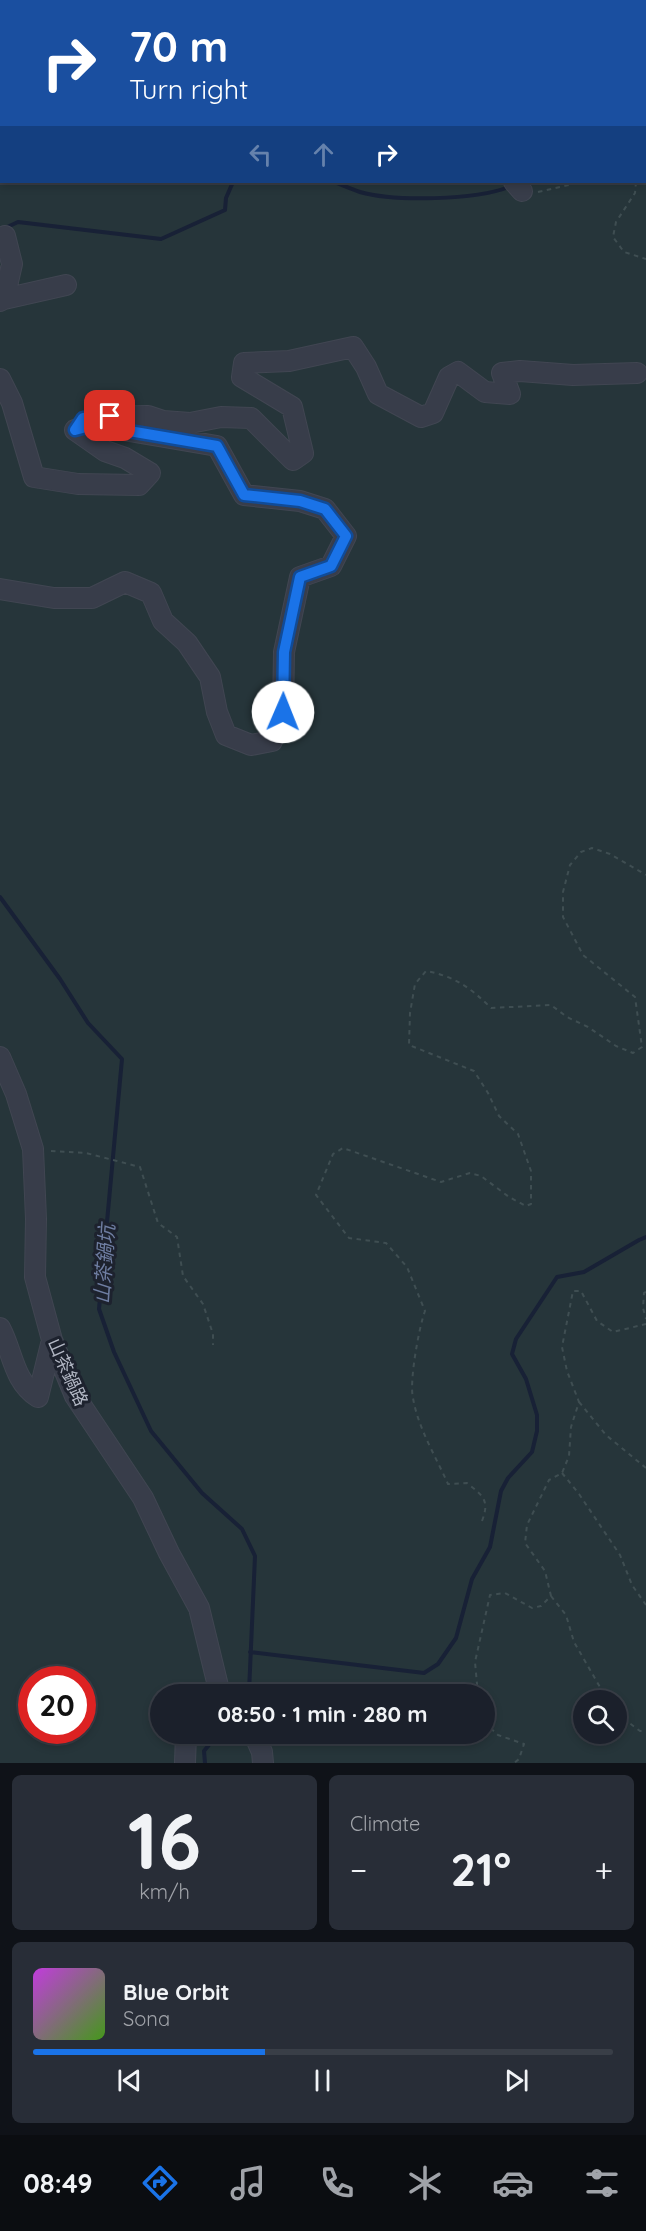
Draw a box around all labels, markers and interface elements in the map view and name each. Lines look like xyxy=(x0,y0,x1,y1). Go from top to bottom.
text: 70 m xyxy=(129,20,228,73)
icon: right xyxy=(30,24,108,102)
text: Turn right xyxy=(129,72,248,106)
icon: left xyxy=(244,138,277,171)
icon: ahead xyxy=(307,138,340,171)
icon: right xyxy=(370,138,403,171)
pin xyxy=(84,390,135,441)
icon: arrive xyxy=(93,399,126,432)
position arrow xyxy=(251,680,315,744)
water label: 山茶鍋坑 xyxy=(89,1220,119,1305)
street label: 山茶鍋路 xyxy=(43,1334,93,1410)
speed limit sign: 20 xyxy=(18,1666,96,1744)
map controls xyxy=(573,1690,627,1744)
button: search xyxy=(573,1690,627,1744)
text: 08:50 · 1 min · 280 m xyxy=(218,1700,428,1728)
text: 16 xyxy=(128,1791,201,1889)
text: Climate xyxy=(350,1811,420,1836)
text: 21° xyxy=(450,1841,511,1897)
text: − xyxy=(350,1849,367,1890)
text: + xyxy=(594,1849,613,1890)
text: km/h xyxy=(139,1879,190,1904)
text: Blue Orbit xyxy=(123,1978,229,2006)
text: Sona xyxy=(123,2006,170,2031)
icon: previous xyxy=(113,2064,146,2097)
icon: pause xyxy=(306,2064,339,2097)
icon: next xyxy=(500,2064,533,2097)
icon: directions xyxy=(139,2162,181,2204)
icon: music xyxy=(227,2162,269,2204)
icon: phone xyxy=(316,2162,358,2204)
icon: climate xyxy=(404,2162,446,2204)
icon: car xyxy=(492,2162,534,2204)
icon: filters xyxy=(581,2162,623,2204)
text: 08:49 xyxy=(23,2166,93,2200)

